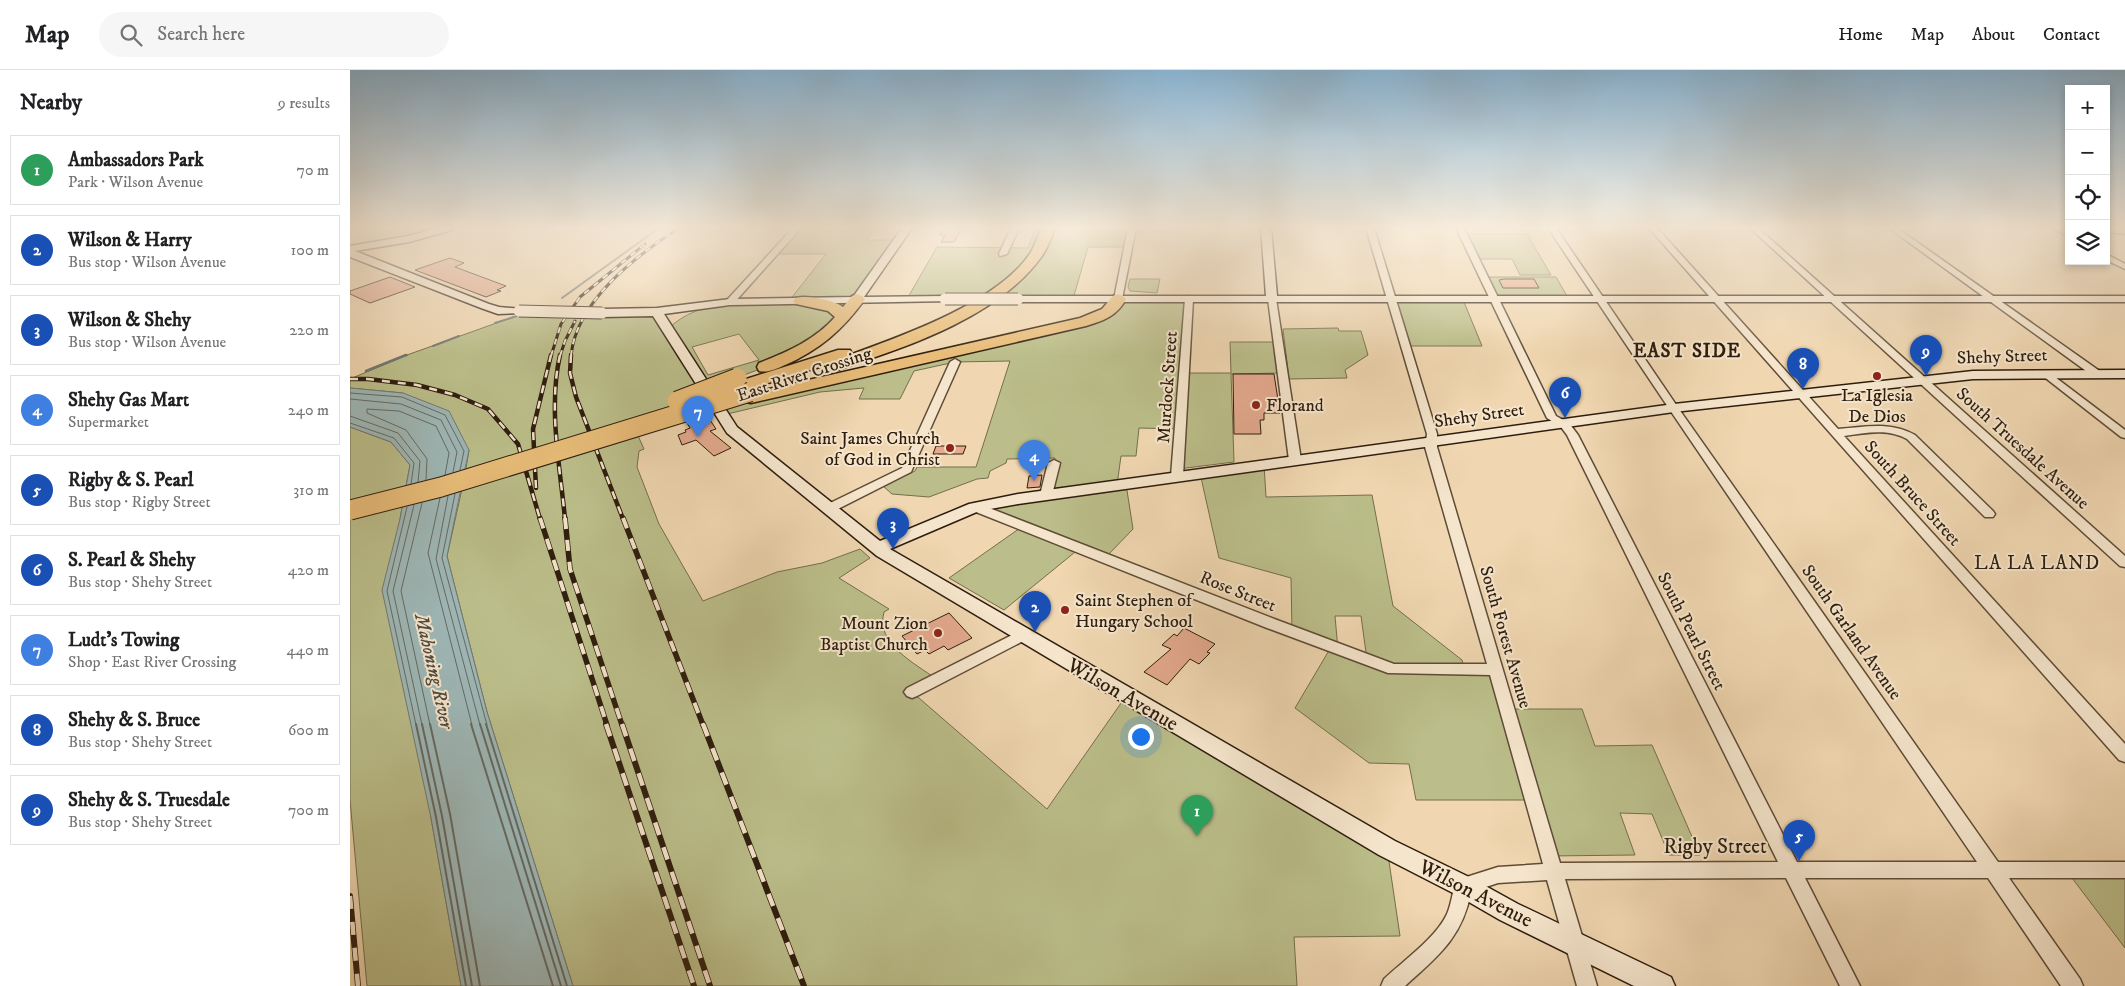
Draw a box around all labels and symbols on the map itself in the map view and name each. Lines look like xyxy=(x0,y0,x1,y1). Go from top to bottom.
street label: Murdock Street xyxy=(1153,330,1183,444)
pin: 9 xyxy=(1910,335,1942,376)
district label: EAST SIDE xyxy=(1633,340,1741,363)
street label: East River Crossing xyxy=(734,343,875,407)
street label: Shehy Street xyxy=(1956,344,2048,370)
pin: 8 xyxy=(1787,348,1819,389)
marker: La Iglesia De Dios xyxy=(1871,370,1883,382)
pin: 6 xyxy=(1549,377,1581,418)
street label: South Truesdale Avenue xyxy=(1951,383,2094,514)
place label: La Iglesia De Dios xyxy=(1841,385,1913,428)
place label: Florand xyxy=(1266,395,1324,417)
pin: 7 xyxy=(682,396,714,437)
marker: Florand xyxy=(1250,399,1262,411)
street label: Shehy Street xyxy=(1433,399,1526,433)
place label: Saint James Church of God in Christ xyxy=(800,428,941,471)
street label: South Bruce Street xyxy=(1859,436,1966,551)
pin: 4 xyxy=(1018,440,1050,481)
marker: Saint James Church of God in Christ xyxy=(944,442,956,454)
pin: 3 xyxy=(877,508,909,549)
district label: LA LA LAND xyxy=(1974,552,2100,575)
street label: South Garland Avenue xyxy=(1796,561,1906,704)
street label: South Forest Avenue xyxy=(1474,564,1536,711)
street label: Rose Street xyxy=(1196,567,1279,617)
street label: South Pearl Street xyxy=(1652,569,1730,694)
place label: Saint Stephen of Hungary School xyxy=(1075,590,1195,633)
pin: 2 xyxy=(1019,591,1051,632)
marker: Saint Stephen of Hungary School xyxy=(1059,604,1071,616)
water label: Mahoning River xyxy=(409,610,458,733)
place label: Mount Zion Baptist Church xyxy=(820,613,929,656)
marker: Mount Zion Baptist Church xyxy=(932,627,944,639)
street label: Wilson Avenue xyxy=(1061,652,1183,737)
your location xyxy=(1128,724,1154,750)
pin: 1 xyxy=(1181,795,1213,836)
pin: 5 xyxy=(1783,820,1815,861)
street label: Rigby Street xyxy=(1663,834,1767,860)
street label: Wilson Avenue xyxy=(1413,854,1537,934)

